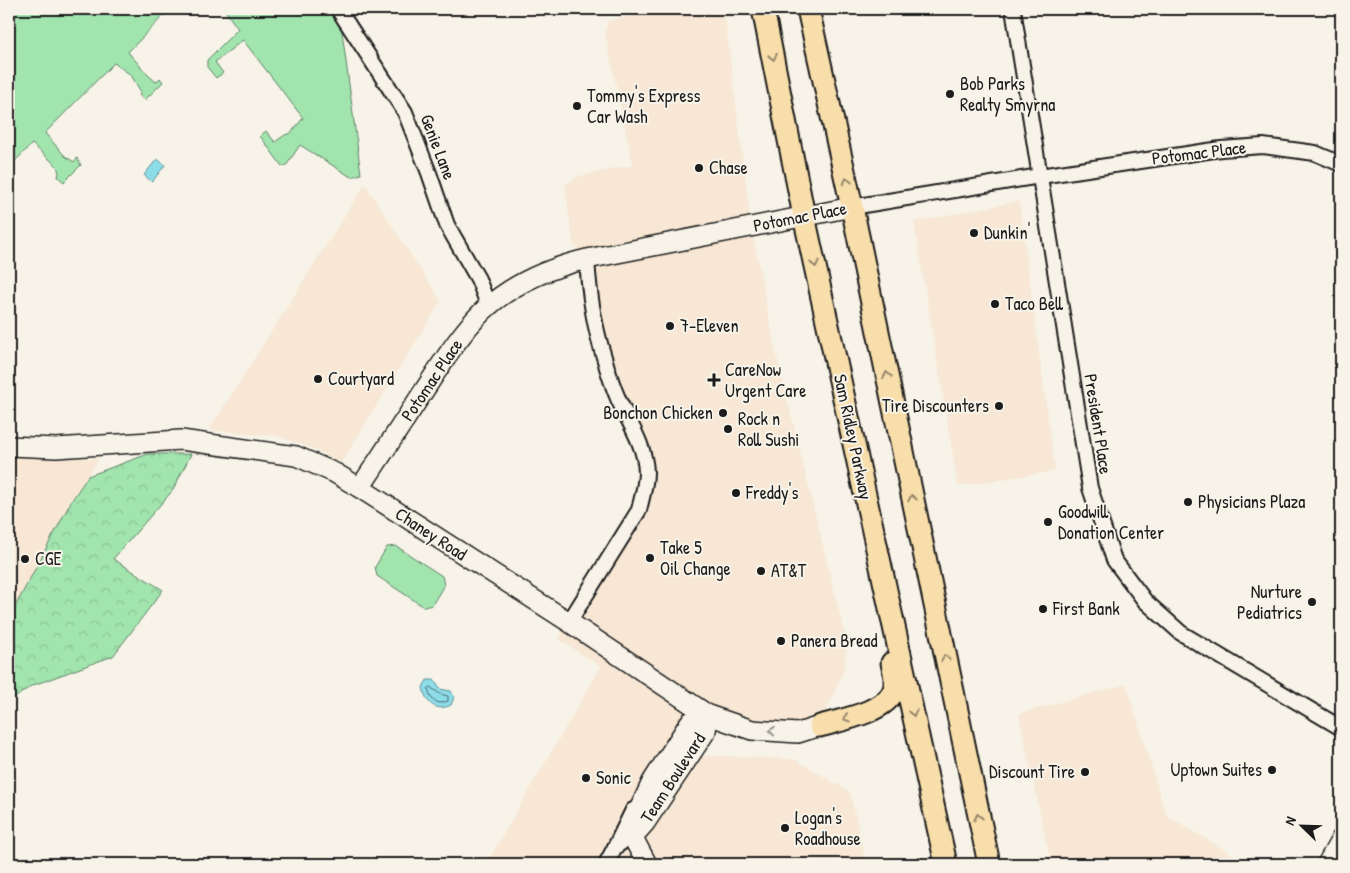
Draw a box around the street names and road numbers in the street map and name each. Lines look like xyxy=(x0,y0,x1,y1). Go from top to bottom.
street label: Genie Lane xyxy=(415,110,462,183)
street label: Potomac Place xyxy=(1151,134,1247,171)
street label: Potomac Place xyxy=(751,195,849,238)
street label: Potomac Place xyxy=(395,334,468,426)
street label: Sam Ridley Parkway xyxy=(828,372,879,502)
street label: President Place xyxy=(1078,372,1119,476)
street label: Chaney Road xyxy=(390,501,472,566)
street label: Team Boulevard xyxy=(634,728,711,828)

